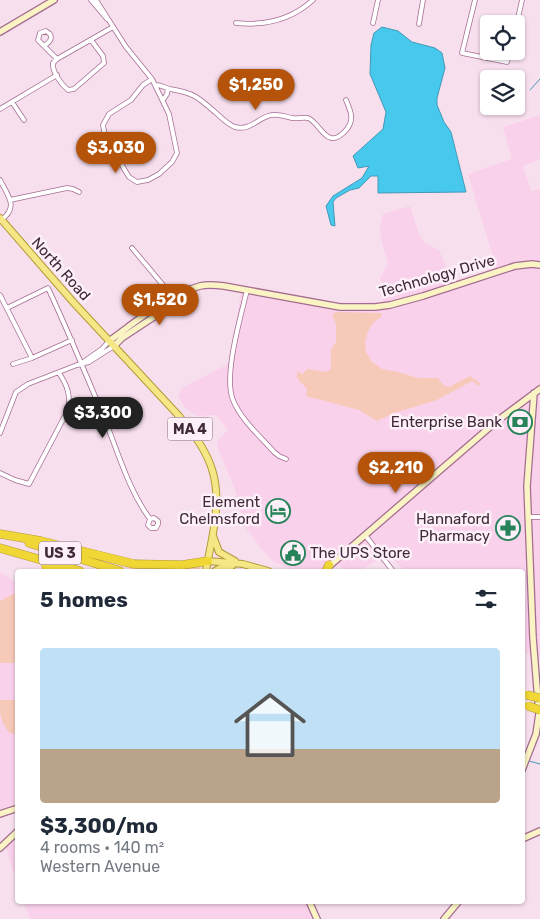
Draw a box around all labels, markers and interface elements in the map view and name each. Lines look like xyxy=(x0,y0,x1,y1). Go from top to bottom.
map controls xyxy=(480,15,525,115)
button: locate xyxy=(480,15,525,60)
pin: $1,250 xyxy=(215,68,297,111)
button: layers xyxy=(480,70,525,115)
text: $1,250 xyxy=(229,75,283,94)
pin: $3,030 xyxy=(75,132,157,174)
text: $3,030 xyxy=(87,138,145,157)
street label: North Road xyxy=(28,234,94,304)
street label: Technology Drive xyxy=(377,251,497,301)
pin: $1,520 xyxy=(119,284,201,326)
text: $1,520 xyxy=(133,290,187,309)
pin: $3,300 xyxy=(62,396,144,439)
text: $3,300 xyxy=(74,403,132,422)
bank icon: Enterprise Bank xyxy=(507,409,533,435)
place label: Enterprise Bank xyxy=(391,413,502,431)
road number: MA 4 xyxy=(168,418,212,440)
pin: $2,210 xyxy=(355,452,437,494)
text: $2,210 xyxy=(369,458,423,477)
place label: Element Chelmsford xyxy=(179,493,260,528)
hotel icon: Element Chelmsford xyxy=(265,498,291,524)
place label: Hannaford Pharmacy xyxy=(416,510,490,545)
pharmacy icon: Hannaford Pharmacy xyxy=(495,515,521,541)
public building icon: The UPS Store xyxy=(280,540,306,566)
road number: US 3 xyxy=(39,542,81,564)
place label: The UPS Store xyxy=(310,544,411,562)
icon: filters xyxy=(472,585,500,613)
text: 5 homes xyxy=(40,587,128,612)
icon: home xyxy=(225,680,315,770)
text: $3,300/mo xyxy=(40,813,158,838)
text: 4 rooms · 140 m² xyxy=(40,838,164,857)
text: Western Avenue xyxy=(40,857,160,876)

